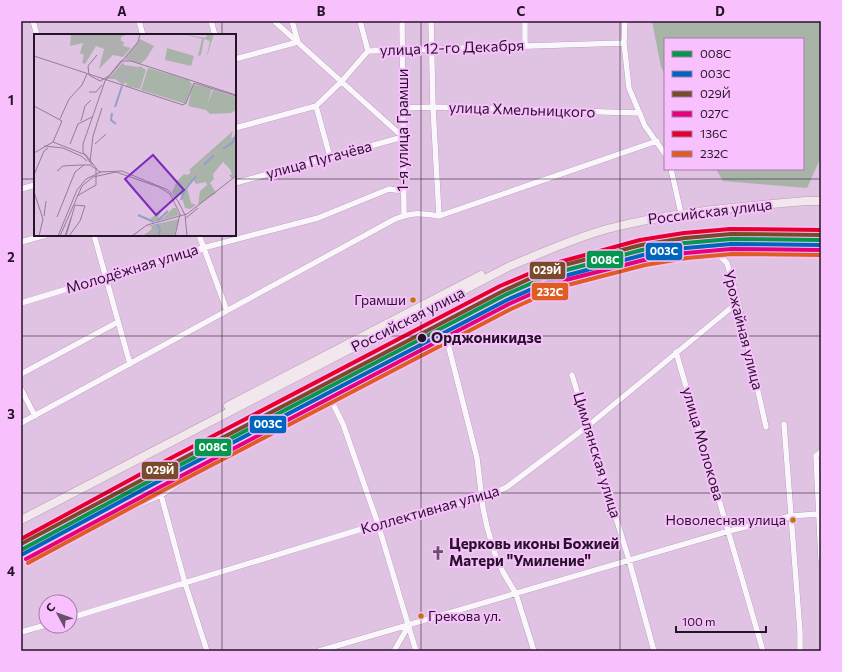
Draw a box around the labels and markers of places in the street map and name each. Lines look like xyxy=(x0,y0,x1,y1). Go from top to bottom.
place label: Грамши xyxy=(354,291,406,308)
marker: Грамши xyxy=(408,295,418,305)
place label: Орджоникидзе xyxy=(431,328,542,346)
marker: Орджоникидзе xyxy=(416,332,428,344)
place label: Новолесная улица xyxy=(665,511,786,528)
marker: Новолесная улица xyxy=(788,515,798,525)
place label: Церковь иконы Божией Матери "Умиление" xyxy=(449,534,619,569)
church icon: Церковь иконы Божией Матери "Умиление" xyxy=(430,545,446,561)
place label: Грекова ул. xyxy=(428,607,501,624)
marker: Грекова ул. xyxy=(416,611,426,621)

